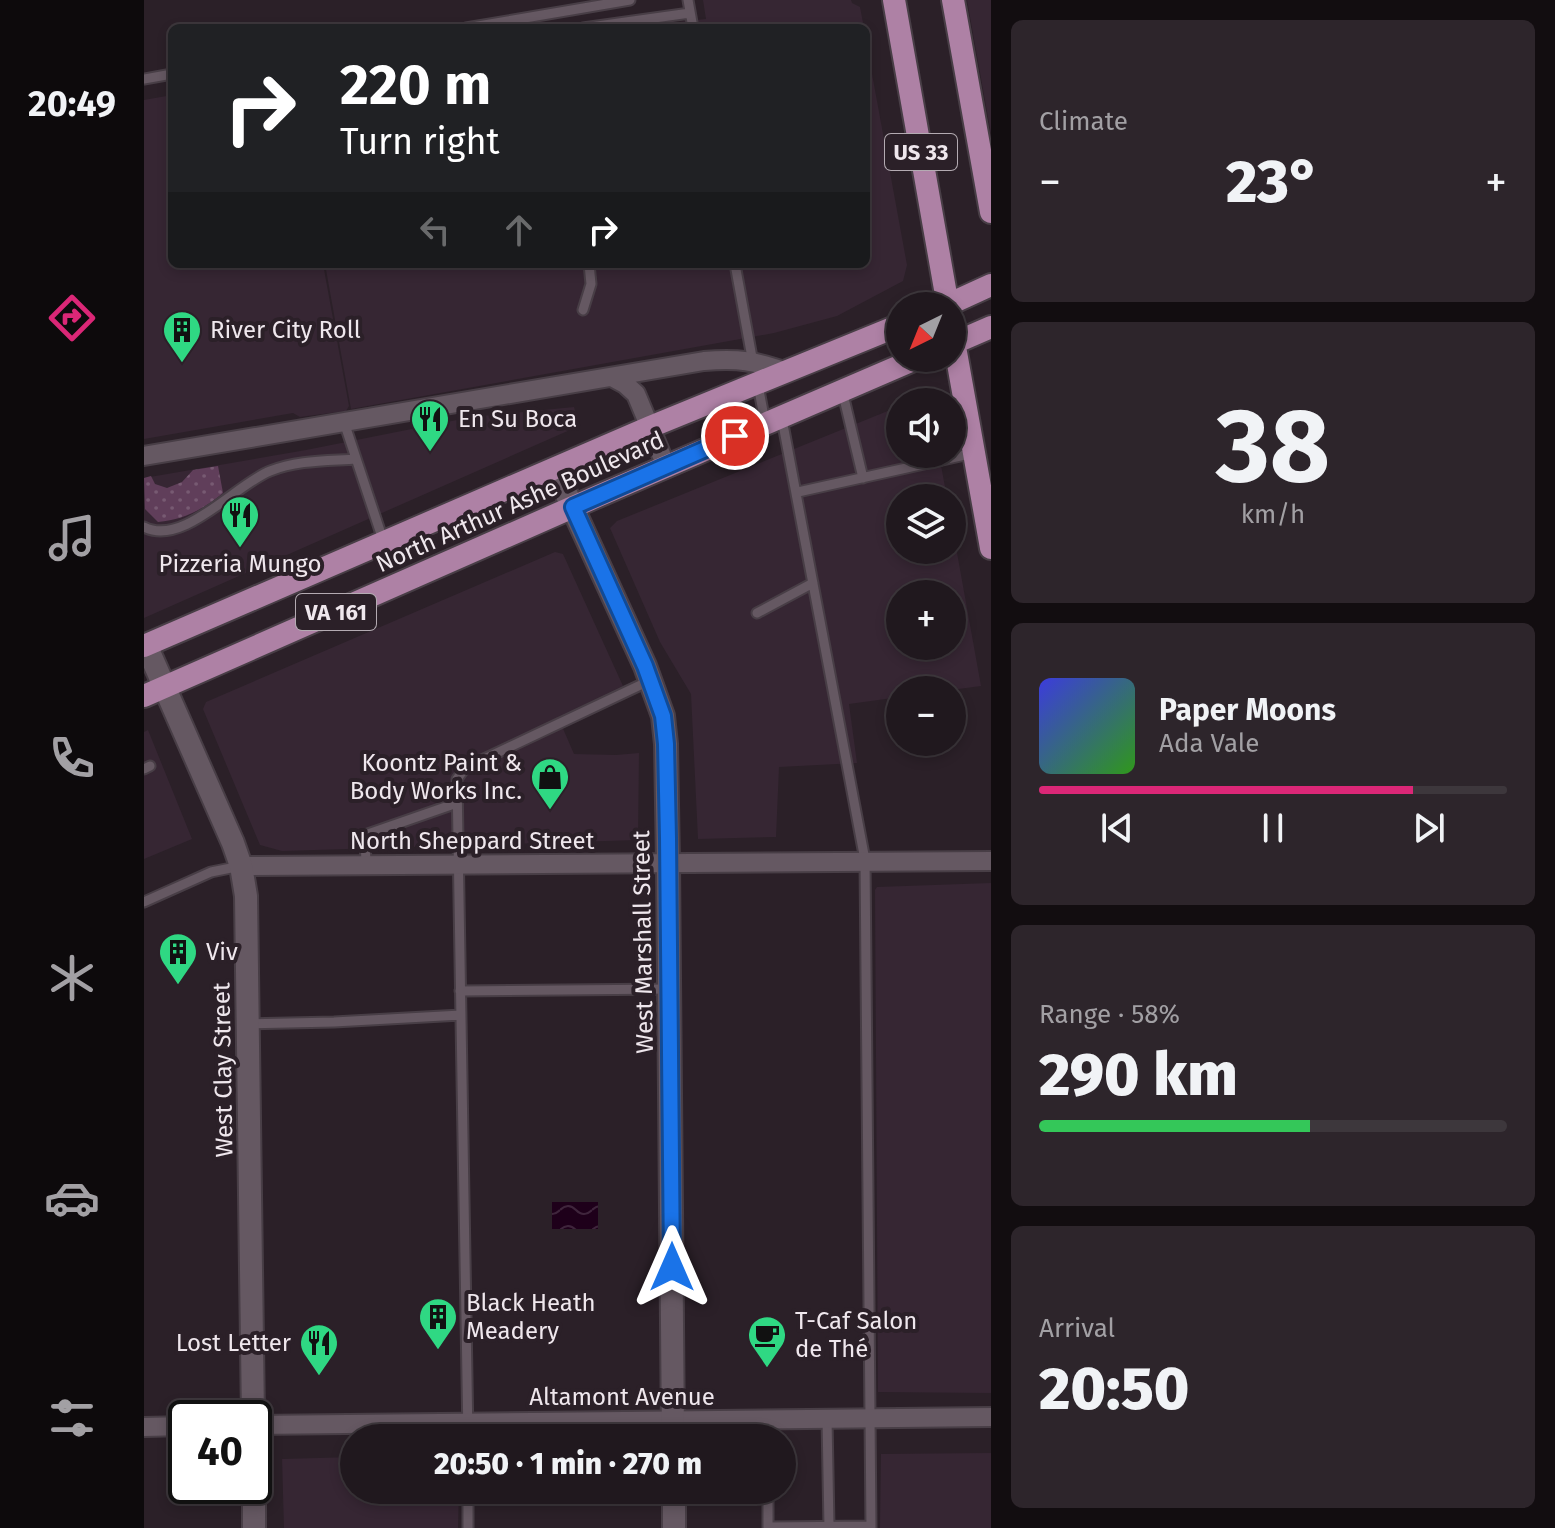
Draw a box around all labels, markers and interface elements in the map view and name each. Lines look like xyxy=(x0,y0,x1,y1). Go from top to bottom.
text: 220 m xyxy=(340,52,491,119)
icon: right xyxy=(208,56,312,160)
text: 20:49 xyxy=(28,82,116,126)
text: Climate xyxy=(1039,106,1128,137)
text: Turn right xyxy=(340,120,500,164)
road number: US 33 xyxy=(885,134,957,170)
text: 23° xyxy=(1226,146,1320,218)
text: − xyxy=(1039,156,1061,209)
text: + xyxy=(1485,156,1507,209)
icon: left xyxy=(413,208,457,252)
icon: ahead xyxy=(497,208,541,252)
icon: right xyxy=(581,208,625,252)
icon: directions xyxy=(44,290,100,346)
north arrow xyxy=(886,292,966,372)
map controls xyxy=(886,292,966,756)
building icon: River City Roll xyxy=(161,309,203,364)
place label: River City Roll xyxy=(210,316,361,344)
text: 38 xyxy=(1216,384,1330,509)
button: sound xyxy=(886,388,966,468)
restaurant icon: En Su Boca xyxy=(409,398,451,453)
pin xyxy=(701,402,769,470)
place label: En Su Boca xyxy=(458,405,577,433)
icon: arrive xyxy=(713,414,757,458)
street label: North Arthur Ashe Boulevard xyxy=(372,426,668,578)
button: layers xyxy=(886,484,966,564)
restaurant icon: Pizzeria Mungo xyxy=(219,494,261,549)
text: km/h xyxy=(1241,499,1305,530)
icon: music xyxy=(44,510,100,566)
place label: Pizzeria Mungo xyxy=(159,550,321,578)
button: + xyxy=(886,580,966,660)
road number: VA 161 xyxy=(296,594,376,630)
button: − xyxy=(886,676,966,756)
text: Paper Moons xyxy=(1159,692,1336,728)
text: Ada Vale xyxy=(1159,728,1259,759)
icon: phone xyxy=(44,730,100,786)
place label: Koontz Paint & Body Works Inc. xyxy=(350,749,522,805)
shop icon: Koontz Paint & Body Works Inc. xyxy=(529,756,571,811)
icon: previous xyxy=(1095,806,1139,850)
icon: pause xyxy=(1251,806,1295,850)
icon: next xyxy=(1407,806,1451,850)
street label: North Sheppard Street xyxy=(350,827,595,855)
street label: West Marshall Street xyxy=(627,830,659,1054)
building icon: Viv xyxy=(157,931,199,986)
place label: Viv xyxy=(206,938,238,966)
icon: climate xyxy=(44,950,100,1006)
street label: West Clay Street xyxy=(207,982,239,1158)
text: Range · 58% xyxy=(1039,999,1180,1030)
text: 290 km xyxy=(1039,1039,1238,1111)
icon: car xyxy=(44,1170,100,1226)
position arrow xyxy=(630,1225,714,1309)
place label: Black Heath Meadery xyxy=(466,1289,596,1345)
building icon: Black Heath Meadery xyxy=(417,1296,459,1351)
place label: T-Caf Salon de Thé xyxy=(795,1307,917,1363)
text: Arrival xyxy=(1039,1313,1115,1344)
cafe icon: T-Caf Salon de Thé xyxy=(746,1314,788,1369)
restaurant icon: Lost Letter xyxy=(298,1322,340,1377)
place label: Lost Letter xyxy=(176,1329,292,1357)
text: 20:50 xyxy=(1039,1353,1189,1425)
street label: Altamont Avenue xyxy=(529,1383,715,1411)
icon: filters xyxy=(44,1390,100,1446)
speed limit sign: 40 xyxy=(168,1400,272,1504)
text: 20:50 · 1 min · 270 m xyxy=(434,1446,702,1482)

